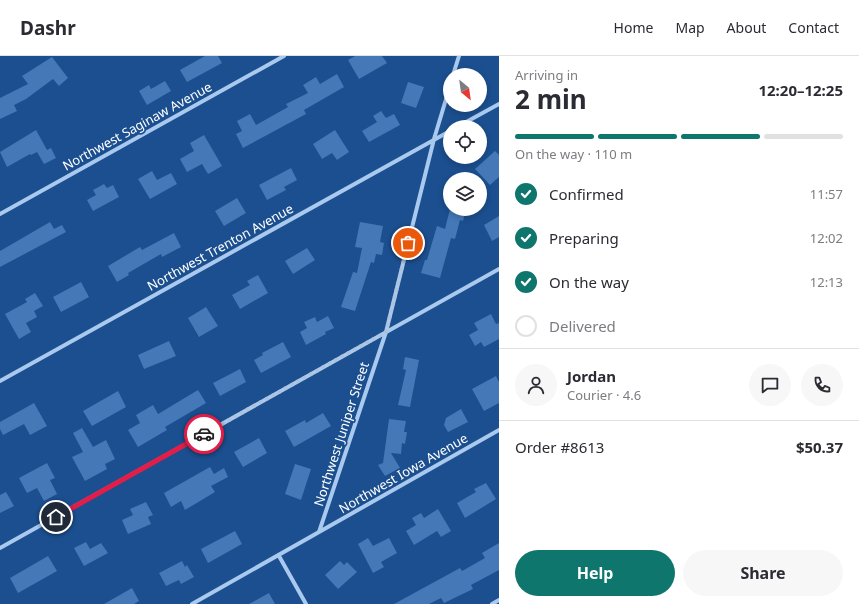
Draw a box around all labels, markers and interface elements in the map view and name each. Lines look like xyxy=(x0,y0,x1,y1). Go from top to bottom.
text: Dashr xyxy=(20,15,76,41)
text: Home xyxy=(614,18,653,37)
text: Map xyxy=(675,18,705,37)
text: About xyxy=(727,18,766,37)
text: Contact xyxy=(788,18,839,37)
text: Arriving in xyxy=(515,66,578,84)
north arrow xyxy=(443,68,487,112)
map controls xyxy=(443,68,487,216)
street label: Northwest Saginaw Avenue xyxy=(59,77,215,175)
text: 12:20–12:25 xyxy=(758,80,843,100)
text: 2 min xyxy=(515,81,587,117)
button: locate xyxy=(443,120,487,164)
text: On the way · 110 m xyxy=(515,145,632,163)
button: layers xyxy=(443,172,487,216)
icon: check xyxy=(515,183,537,205)
text: Confirmed xyxy=(549,184,624,204)
text: 11:57 xyxy=(810,185,843,203)
street label: Northwest Trenton Avenue xyxy=(144,199,296,295)
pin xyxy=(391,226,425,260)
icon: check xyxy=(515,227,537,249)
text: Preparing xyxy=(549,228,619,248)
text: 12:02 xyxy=(810,229,843,247)
icon: bag xyxy=(397,232,419,254)
icon: check xyxy=(515,271,537,293)
text: On the way xyxy=(549,272,629,292)
text: 12:13 xyxy=(810,273,843,291)
text: Delivered xyxy=(549,316,616,336)
street label: Northwest Juniper Street xyxy=(309,359,373,509)
button: person xyxy=(515,364,557,406)
button: chat xyxy=(749,364,791,406)
button: phone xyxy=(801,364,843,406)
text: Jordan xyxy=(567,366,616,386)
text: Courier · 4.6 xyxy=(567,386,641,404)
courier xyxy=(184,414,224,454)
icon: car xyxy=(193,423,215,445)
street label: Northwest Iowa Avenue xyxy=(335,429,471,517)
text: Order #8613 xyxy=(515,437,604,457)
text: $50.37 xyxy=(796,437,843,457)
pin xyxy=(39,500,73,534)
icon: home xyxy=(45,506,67,528)
button: Help xyxy=(515,550,675,596)
button: Share xyxy=(683,550,843,596)

